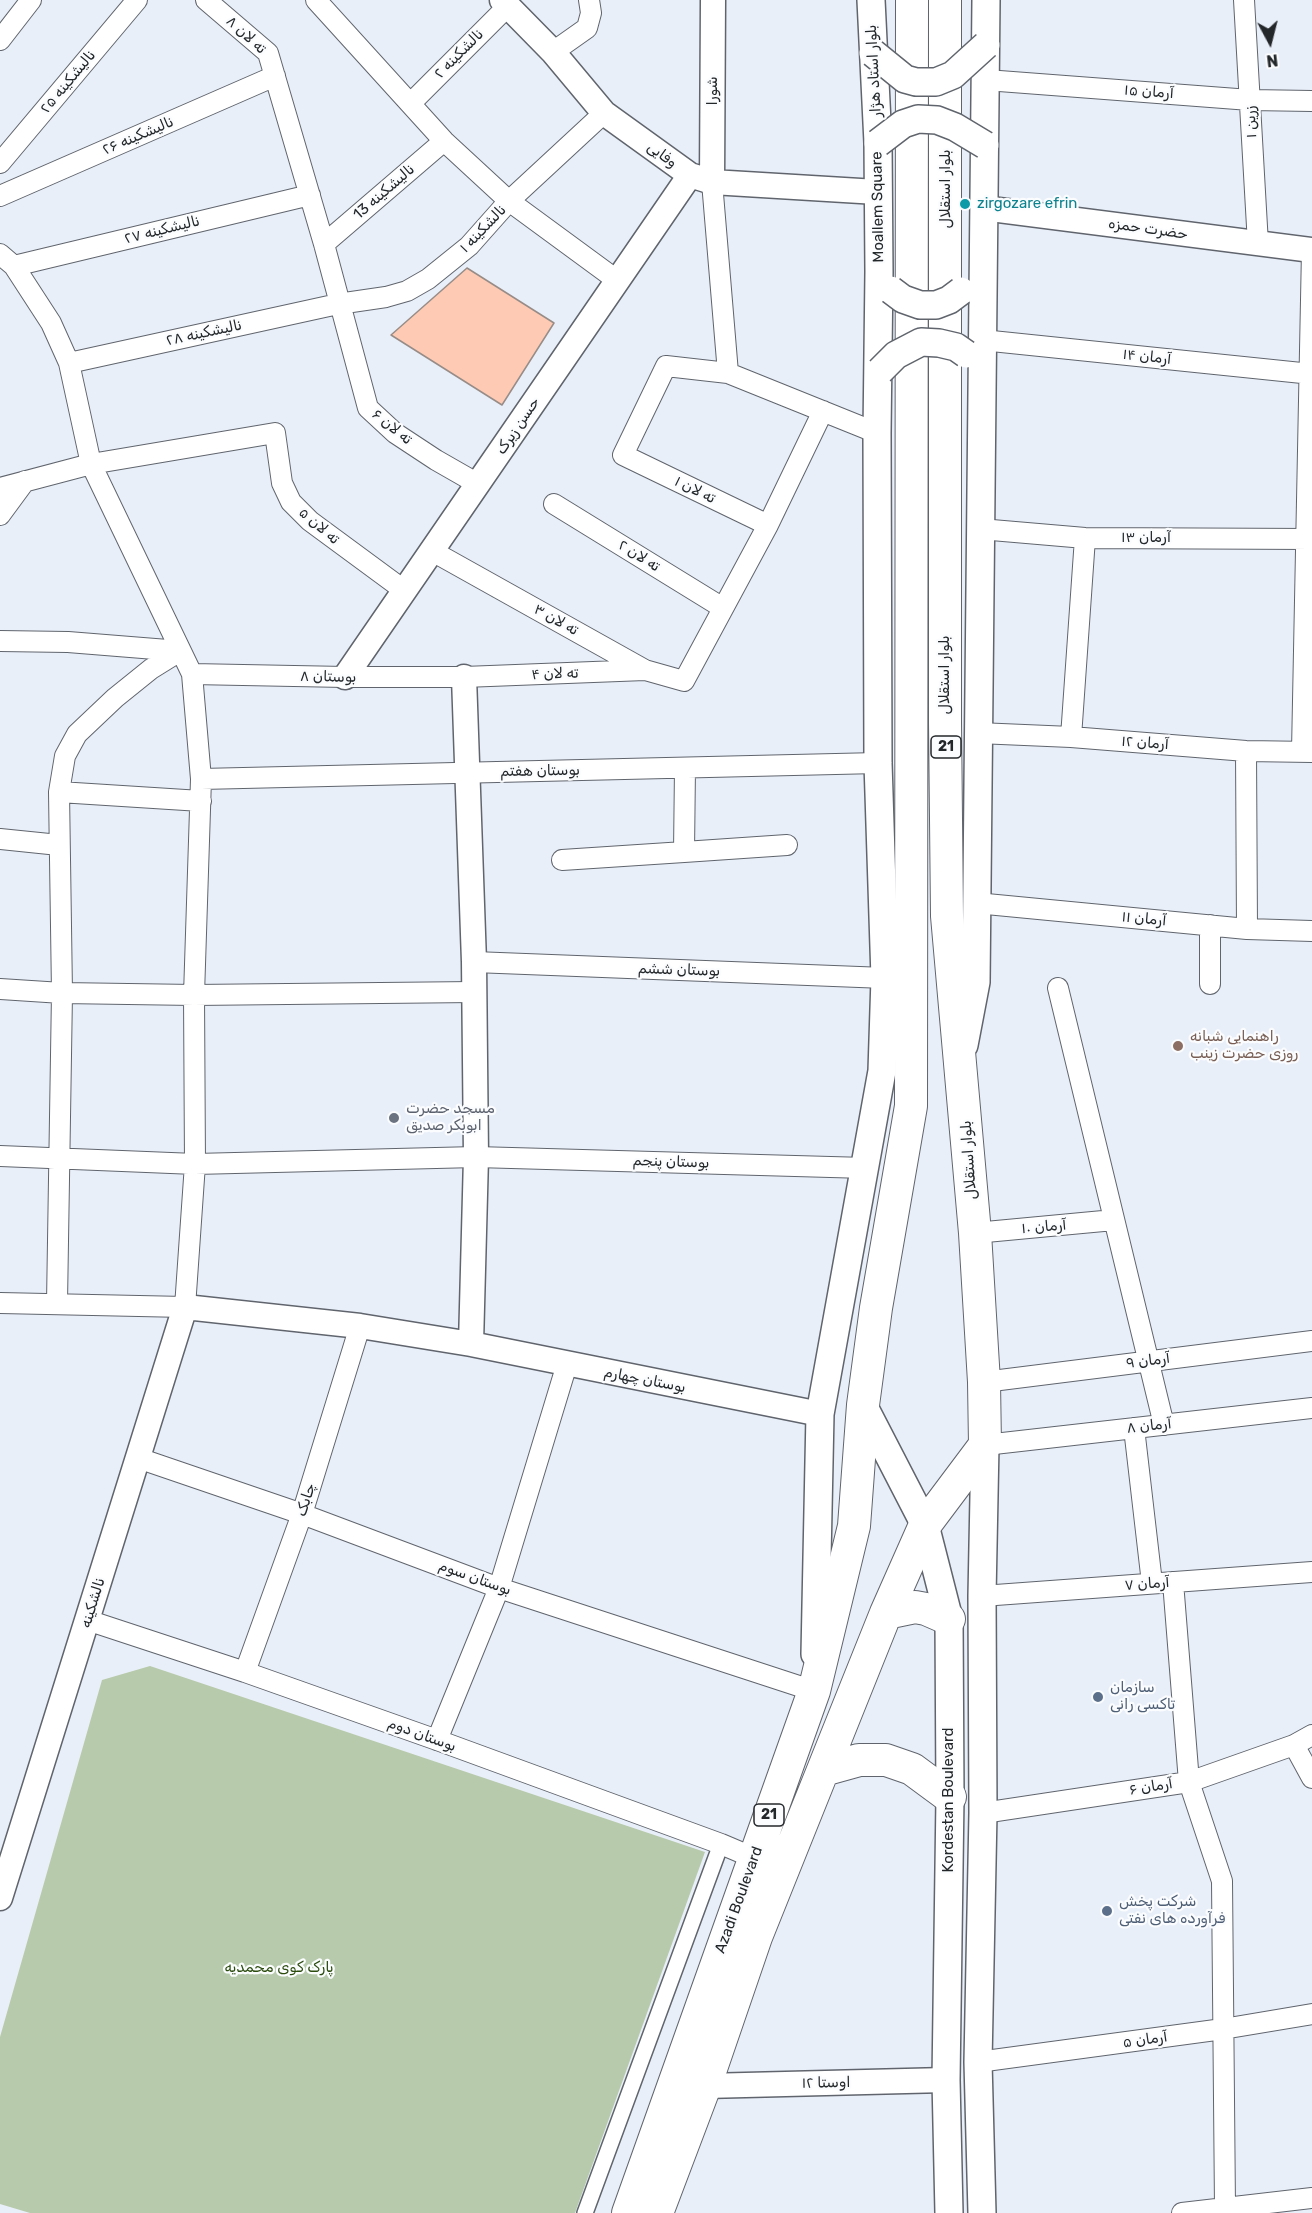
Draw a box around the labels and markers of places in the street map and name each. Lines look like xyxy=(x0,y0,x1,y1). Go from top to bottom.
place label: zirgozare efrin xyxy=(977,195,1077,213)
marker: zirgozare efrin xyxy=(958,197,972,211)
place label: راهنمایی شبانه روزی حضرت زینب xyxy=(1190,1028,1298,1063)
marker: راهنمایی شبانه روزی حضرت زینب xyxy=(1171,1039,1185,1053)
place label: مسجد حضرت ابوبکر صدیق xyxy=(406,1100,495,1135)
marker: مسجد حضرت ابوبکر صدیق xyxy=(387,1111,401,1125)
place label: سازمان تاکسی رانی xyxy=(1110,1679,1175,1714)
marker: سازمان تاکسی رانی xyxy=(1091,1690,1105,1704)
place label: شرکت پخش فرآورده های نفتی xyxy=(1119,1893,1225,1928)
marker: شرکت پخش فرآورده های نفتی xyxy=(1100,1904,1114,1918)

